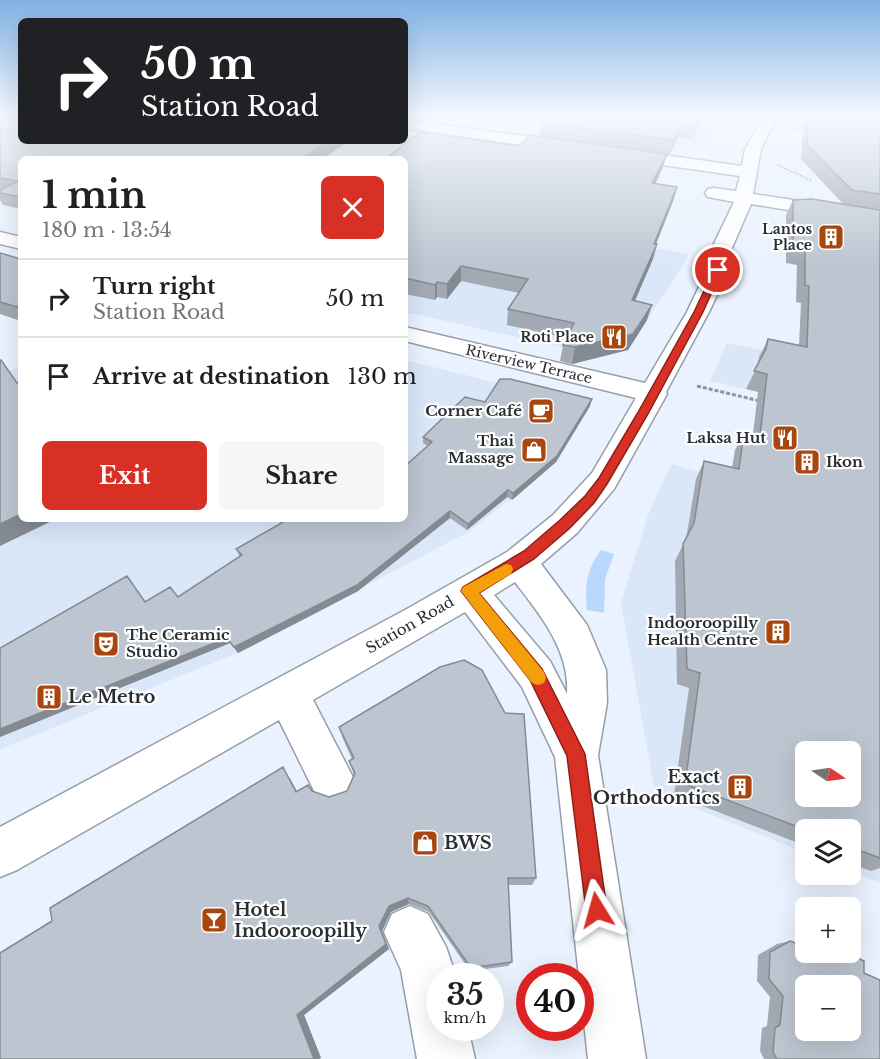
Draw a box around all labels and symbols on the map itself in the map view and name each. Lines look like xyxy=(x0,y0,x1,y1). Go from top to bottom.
place label: Lantos Place xyxy=(762,220,812,254)
building icon: Lantos Place xyxy=(816,222,846,252)
pin xyxy=(692,244,743,295)
restaurant icon: Roti Place xyxy=(599,322,629,352)
place label: Roti Place xyxy=(520,328,594,346)
street label: Riverview Terrace xyxy=(464,341,594,387)
cafe icon: Corner Café xyxy=(526,396,556,426)
place label: Corner Café xyxy=(425,401,522,420)
restaurant icon: Laksa Hut xyxy=(770,423,800,453)
place label: Laksa Hut xyxy=(686,428,766,447)
place label: Thai Massage xyxy=(448,431,515,467)
shop icon: Thai Massage xyxy=(519,435,549,465)
building icon: Ikon xyxy=(792,447,822,477)
place label: Ikon xyxy=(826,452,863,471)
street label: Station Road xyxy=(362,592,457,657)
place label: Indooroopilly Health Centre xyxy=(647,613,758,649)
building icon: Indooroopilly Health Centre xyxy=(763,617,793,647)
place label: The Ceramic Studio xyxy=(126,625,230,661)
theatre icon: The Ceramic Studio xyxy=(91,629,121,659)
building icon: Le Metro xyxy=(34,682,64,712)
place label: Le Metro xyxy=(68,686,155,708)
north arrow xyxy=(795,741,861,807)
place label: Exact Orthodontics xyxy=(593,766,720,809)
building icon: Exact Orthodontics xyxy=(725,772,755,802)
shop icon: BWS xyxy=(410,828,440,858)
place label: BWS xyxy=(444,832,492,854)
position arrow xyxy=(565,878,629,942)
place label: Hotel Indooroopilly xyxy=(234,899,367,942)
bar icon: Hotel Indooroopilly xyxy=(199,905,229,935)
speed limit sign: 40 xyxy=(516,963,594,1041)

